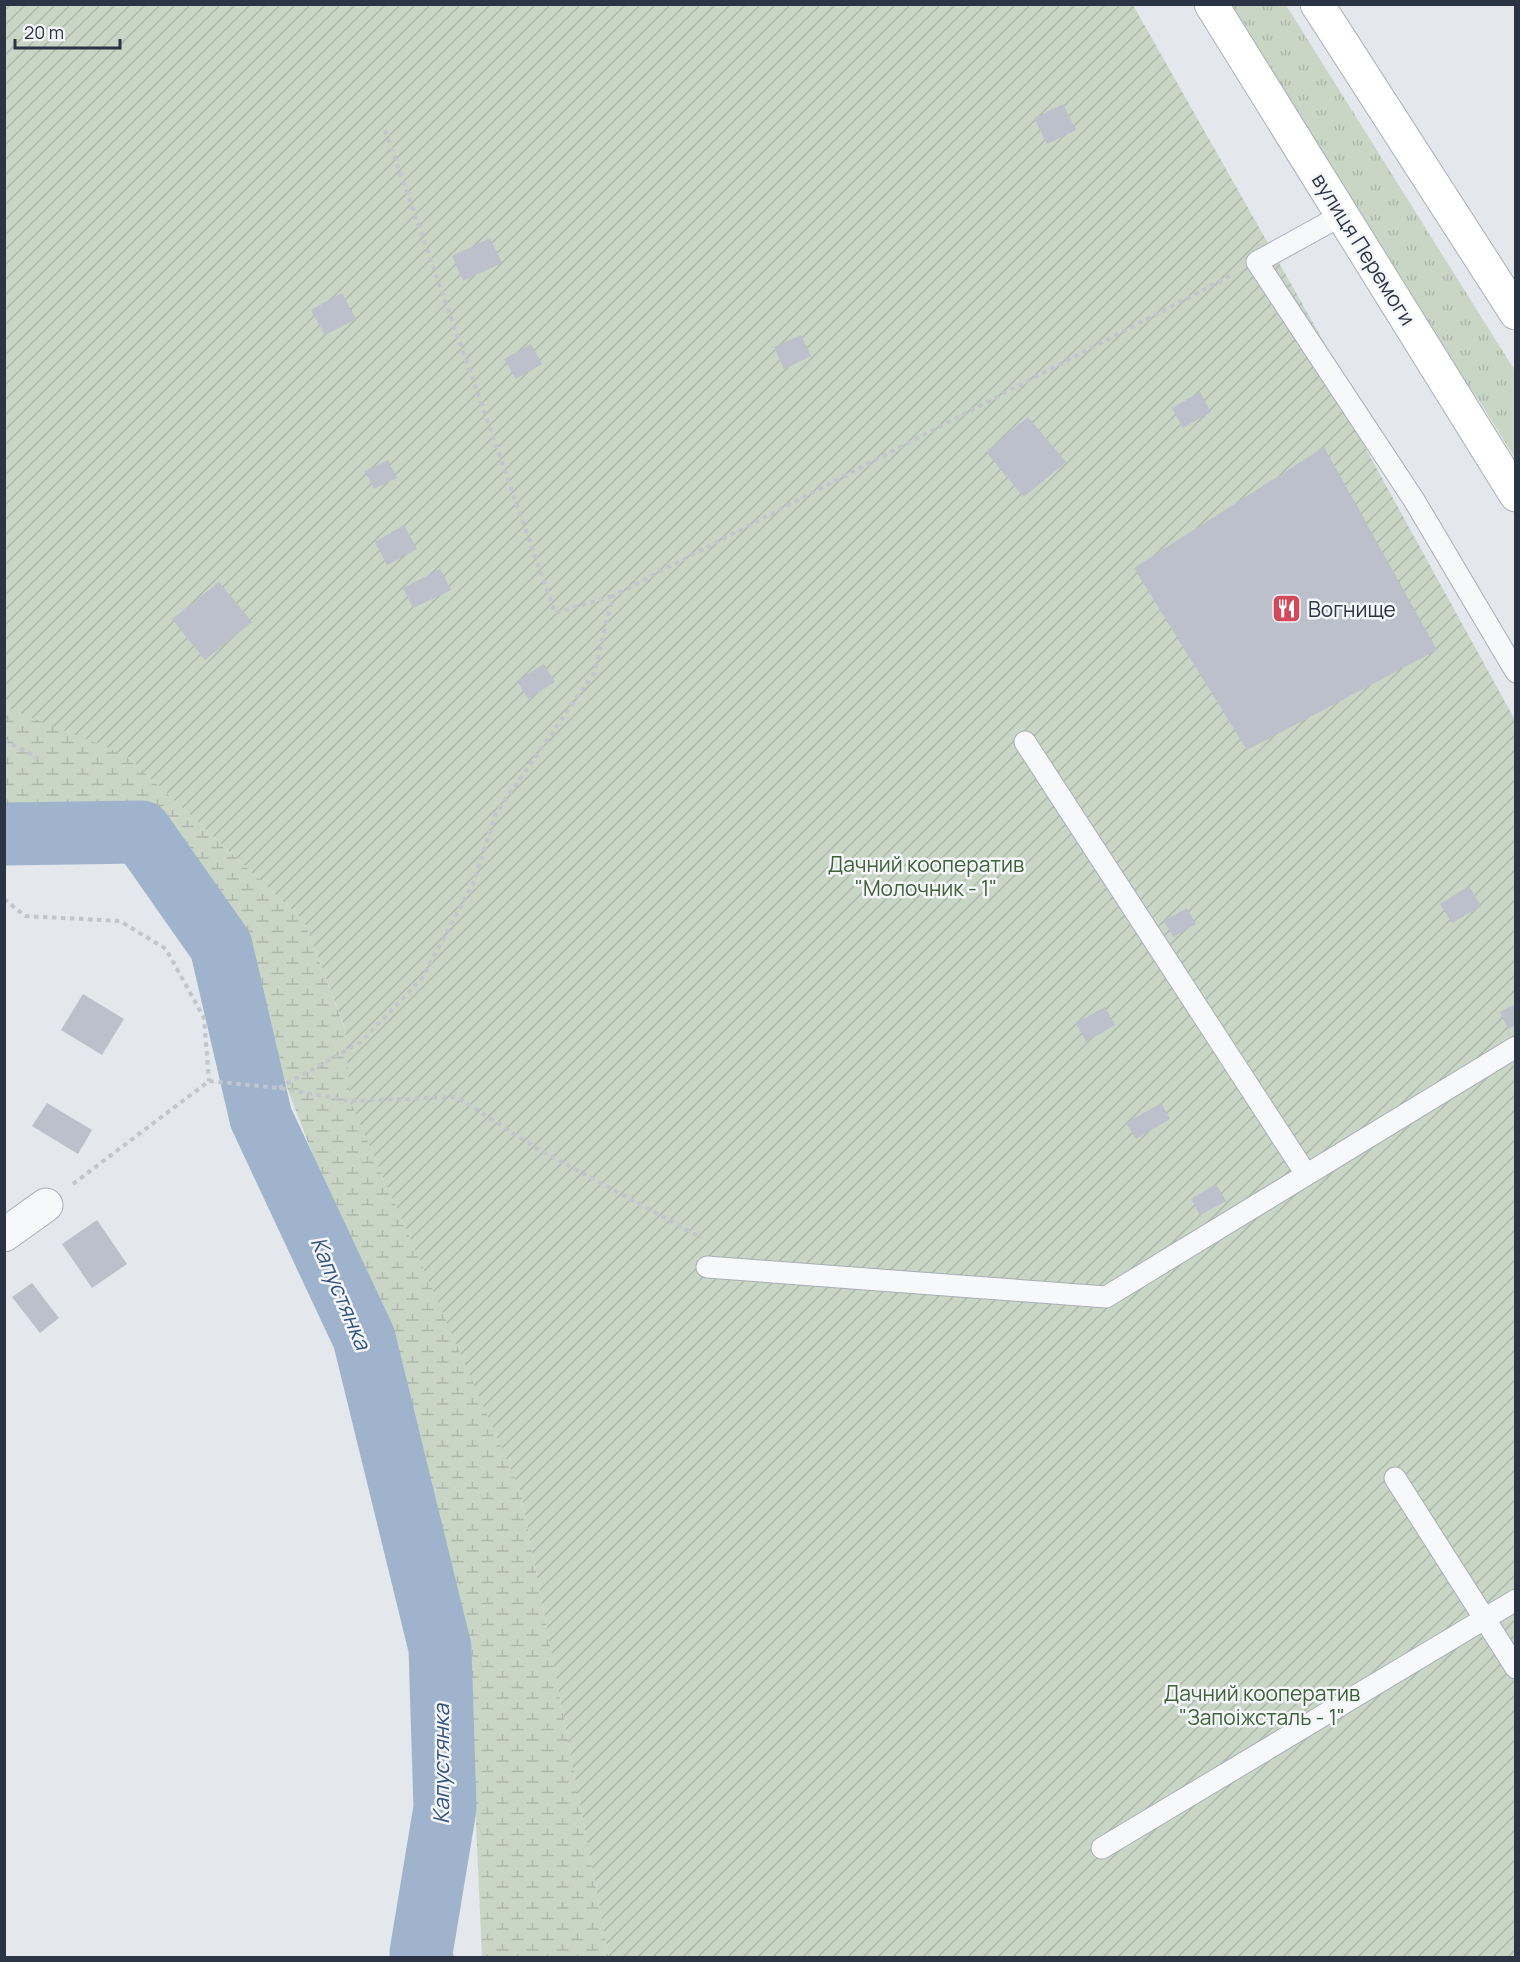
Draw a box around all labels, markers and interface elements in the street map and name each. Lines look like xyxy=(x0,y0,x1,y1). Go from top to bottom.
scale bar xyxy=(15,12,120,50)
text: 20 m xyxy=(24,20,64,44)
street label: вулиця Перемоги xyxy=(1306,168,1422,330)
restaurant icon: Вогнище xyxy=(1271,593,1303,625)
place label: Вогнище xyxy=(1308,595,1396,623)
park label: Дачний кооператив "Молочник - 1" xyxy=(828,850,1024,902)
water label: Капустянка xyxy=(304,1232,379,1356)
park label: Дачний кооператив "Запоіжсталь - 1" xyxy=(1164,1679,1360,1731)
water label: Капустянка xyxy=(426,1702,456,1824)

